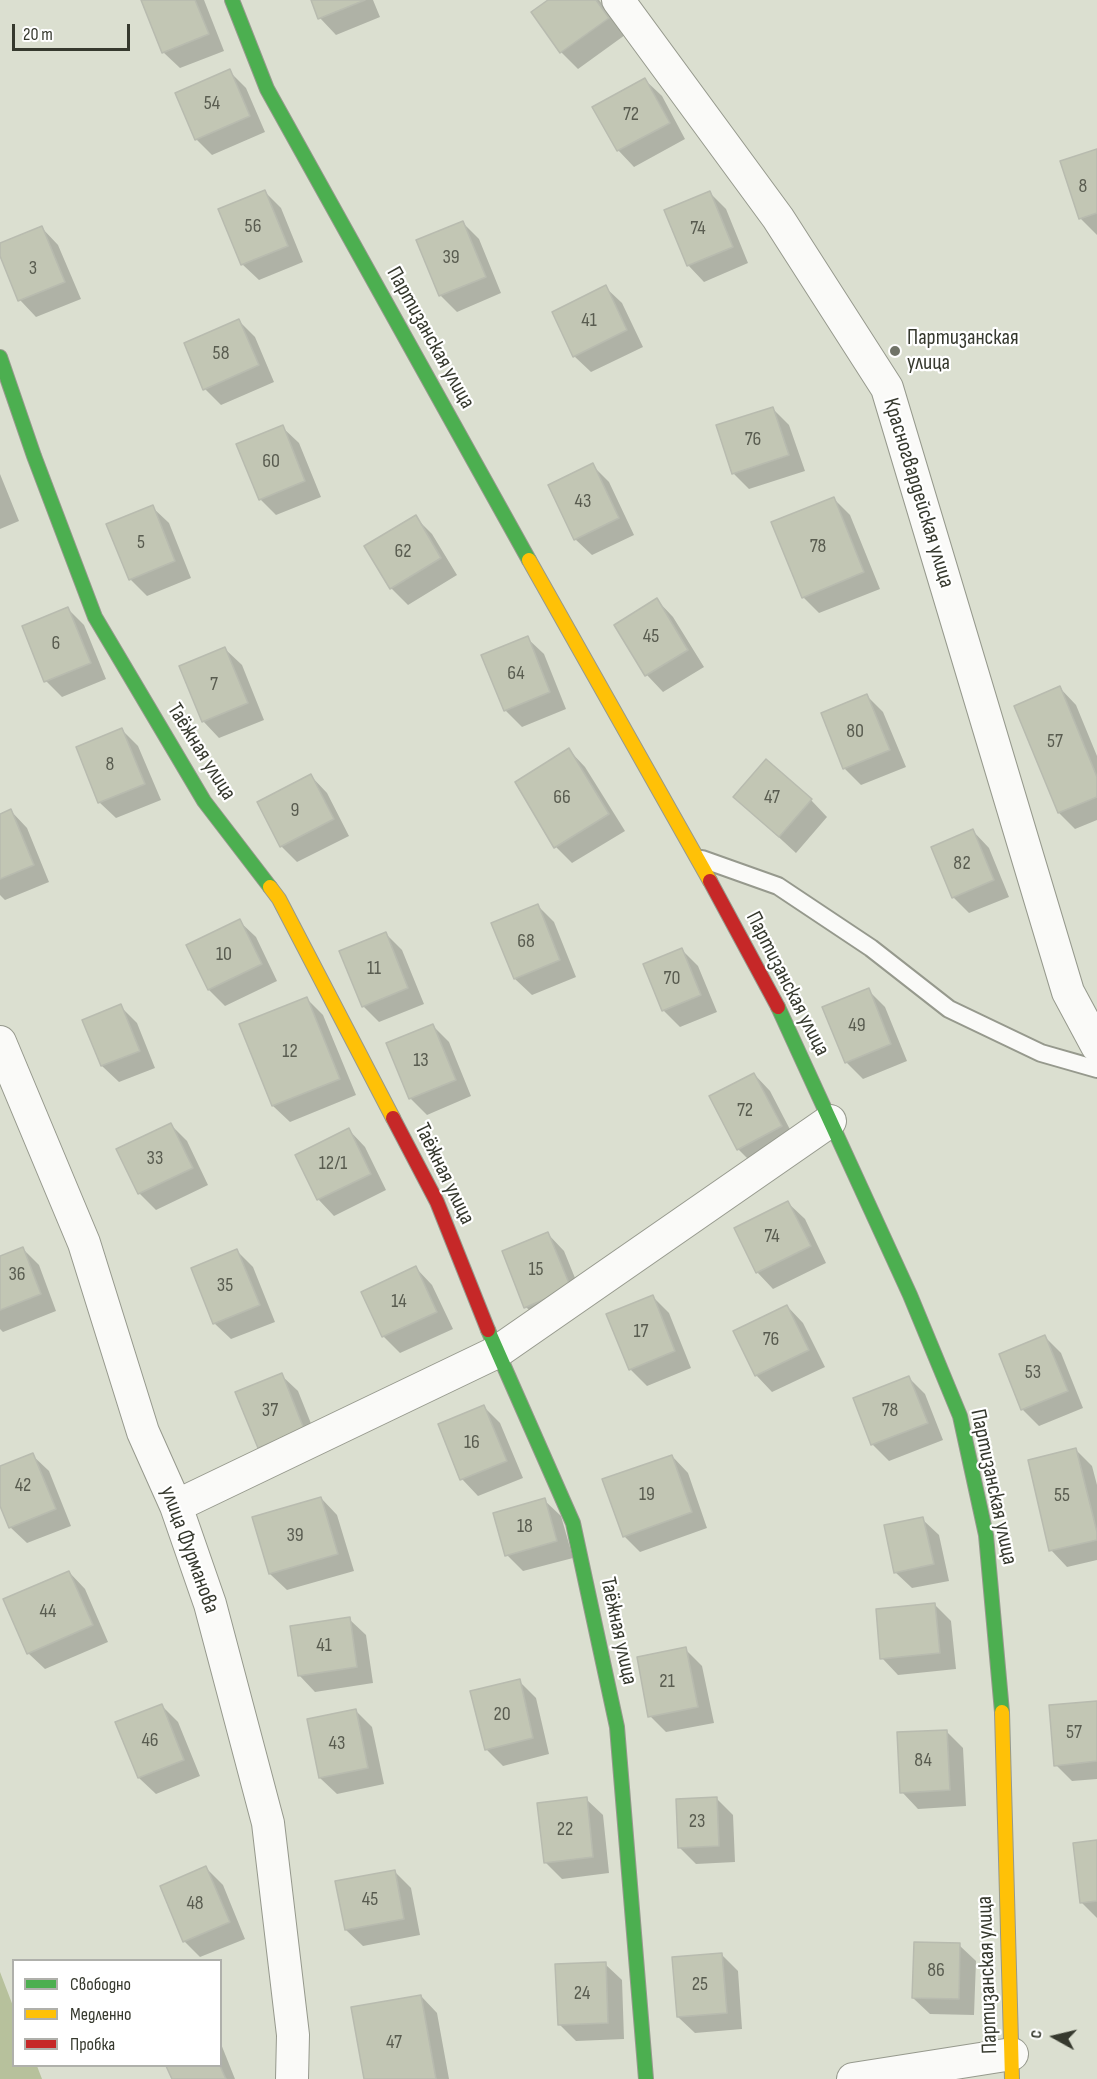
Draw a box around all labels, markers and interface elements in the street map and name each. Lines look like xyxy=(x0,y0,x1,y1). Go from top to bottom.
scale bar xyxy=(15,12,134,50)
text: 20 m xyxy=(23,24,53,45)
house number: 54 xyxy=(204,92,220,116)
house number: 72 xyxy=(623,103,639,127)
house number: 8 xyxy=(1079,175,1087,199)
house number: 56 xyxy=(245,215,261,239)
house number: 74 xyxy=(690,217,706,241)
house number: 39 xyxy=(442,246,460,270)
house number: 3 xyxy=(29,257,37,281)
street label: Партизанская улица xyxy=(380,262,480,414)
house number: 41 xyxy=(581,309,597,333)
place label: Партизанская улица xyxy=(907,325,1019,376)
house number: 58 xyxy=(213,342,229,366)
marker: Партизанская улица xyxy=(888,344,902,358)
street label: Красногвардейская улица xyxy=(877,395,959,591)
house number: 76 xyxy=(745,428,761,452)
house number: 60 xyxy=(262,450,280,474)
house number: 43 xyxy=(575,490,591,514)
house number: 5 xyxy=(137,531,145,555)
house number: 78 xyxy=(810,535,826,559)
house number: 62 xyxy=(394,540,412,564)
house number: 45 xyxy=(643,625,659,649)
house number: 6 xyxy=(52,632,60,656)
house number: 64 xyxy=(507,662,525,686)
house number: 7 xyxy=(210,673,218,697)
street label: Таёжная улица xyxy=(161,699,241,805)
house number: 80 xyxy=(846,720,864,744)
house number: 57 xyxy=(1047,730,1063,754)
house number: 8 xyxy=(106,753,114,777)
house number: 66 xyxy=(553,786,571,810)
house number: 47 xyxy=(764,786,780,810)
house number: 9 xyxy=(291,799,299,823)
house number: 82 xyxy=(953,852,971,876)
street label: Партизанская улица xyxy=(739,908,835,1060)
house number: 68 xyxy=(517,930,535,954)
house number: 10 xyxy=(216,943,232,967)
house number: 11 xyxy=(367,957,381,981)
house number: 70 xyxy=(664,967,680,991)
house number: 49 xyxy=(848,1014,866,1038)
house number: 12 xyxy=(282,1040,298,1064)
house number: 13 xyxy=(413,1049,429,1073)
house number: 72 xyxy=(737,1099,753,1123)
street label: Таёжная улица xyxy=(408,1119,480,1229)
house number: 33 xyxy=(147,1147,163,1171)
house number: 12/1 xyxy=(319,1152,347,1176)
house number: 74 xyxy=(764,1225,780,1249)
house number: 15 xyxy=(528,1258,544,1282)
house number: 36 xyxy=(8,1263,26,1287)
house number: 35 xyxy=(217,1274,233,1298)
house number: 14 xyxy=(391,1290,407,1314)
house number: 17 xyxy=(634,1320,648,1344)
house number: 76 xyxy=(763,1328,779,1352)
house number: 53 xyxy=(1025,1361,1041,1385)
house number: 37 xyxy=(262,1399,278,1423)
house number: 78 xyxy=(882,1399,898,1423)
street label: Партизанская улица xyxy=(964,1407,1022,1567)
house number: 16 xyxy=(464,1431,480,1455)
house number: 42 xyxy=(15,1474,31,1498)
street label: улица Фурманова xyxy=(154,1483,224,1617)
house number: 19 xyxy=(639,1483,655,1507)
house number: 55 xyxy=(1054,1484,1070,1508)
house number: 18 xyxy=(517,1515,533,1539)
house number: 39 xyxy=(286,1524,304,1548)
street label: Таёжная улица xyxy=(594,1575,642,1687)
house number: 44 xyxy=(40,1600,56,1624)
house number: 41 xyxy=(316,1634,332,1658)
house number: 21 xyxy=(659,1670,675,1694)
house number: 20 xyxy=(493,1703,511,1727)
house number: 57 xyxy=(1066,1721,1082,1745)
house number: 46 xyxy=(141,1729,159,1753)
house number: 43 xyxy=(329,1732,345,1756)
house number: 84 xyxy=(914,1749,932,1773)
house number: 23 xyxy=(689,1810,705,1834)
house number: 22 xyxy=(557,1818,573,1842)
house number: 45 xyxy=(362,1888,378,1912)
house number: 48 xyxy=(186,1892,204,1916)
street label: Партизанская улица xyxy=(972,1896,1004,2054)
legend xyxy=(12,1959,222,2067)
house number: 86 xyxy=(927,1959,945,1983)
house number: 25 xyxy=(692,1973,708,1997)
text: Свободно xyxy=(70,1974,131,1995)
house number: 24 xyxy=(574,1982,590,2006)
text: Медленно xyxy=(70,2004,132,2025)
north arrow xyxy=(1025,2007,1085,2067)
text: С xyxy=(1027,2029,1047,2040)
house number: 47 xyxy=(386,2031,402,2055)
text: Пробка xyxy=(70,2034,115,2055)

